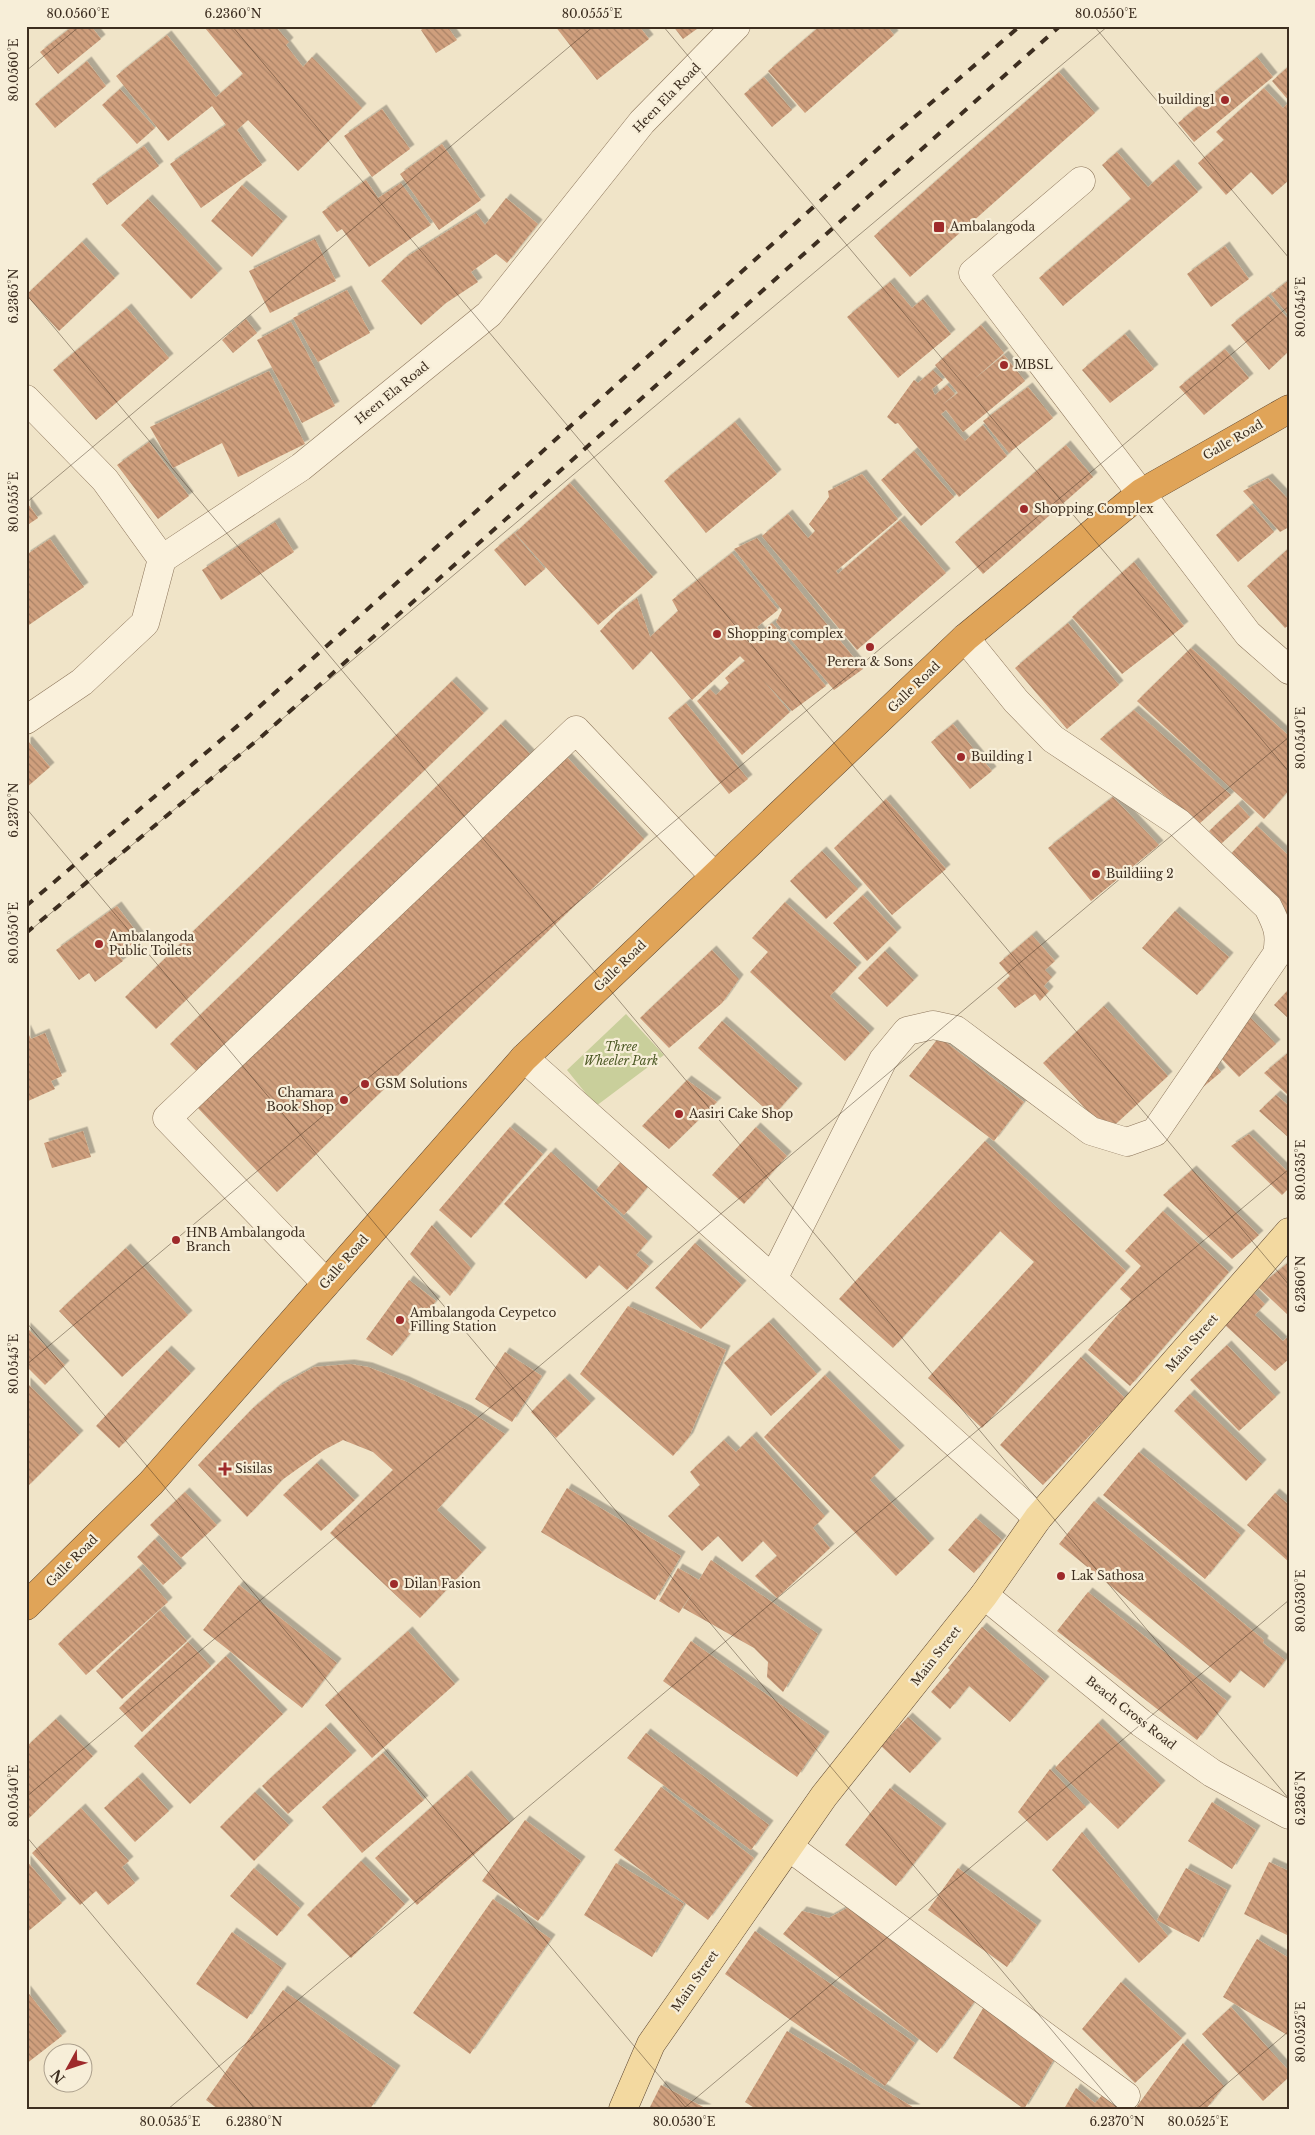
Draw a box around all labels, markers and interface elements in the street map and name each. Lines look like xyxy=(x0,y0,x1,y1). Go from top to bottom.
text: 80.0560°E xyxy=(46,6,110,21)
text: 6.2360°N xyxy=(205,6,262,21)
text: 80.0555°E xyxy=(562,6,622,21)
text: 80.0550°E xyxy=(1075,6,1137,21)
text: 80.0560°E xyxy=(6,38,21,102)
street label: Heen Ela Road xyxy=(630,60,704,136)
place label: building1 xyxy=(1157,92,1215,107)
marker: building1 xyxy=(1219,94,1231,106)
place label: Ambalangoda xyxy=(949,219,1036,234)
marker: Ambalangoda xyxy=(932,220,946,234)
text: 6.2365°N xyxy=(6,268,21,324)
text: 80.0545°E xyxy=(1293,276,1308,337)
place label: MBSL xyxy=(1014,357,1053,372)
street label: Heen Ela Road xyxy=(352,358,432,427)
marker: MBSL xyxy=(998,359,1010,371)
street label: Galle Road xyxy=(1200,416,1266,463)
text: 80.0555°E xyxy=(6,472,21,532)
place label: Shopping Complex xyxy=(1034,501,1154,516)
marker: Shopping Complex xyxy=(1018,503,1030,515)
place label: Shopping complex xyxy=(727,626,844,641)
marker: Shopping complex xyxy=(711,628,723,640)
marker: Perera & Sons xyxy=(864,641,876,653)
place label: Perera & Sons xyxy=(827,654,913,669)
street label: Galle Road xyxy=(884,658,943,715)
text: 80.0540°E xyxy=(1293,707,1308,769)
place label: Building 1 xyxy=(971,749,1033,764)
marker: Building 1 xyxy=(955,751,967,763)
text: 6.2370°N xyxy=(6,782,21,838)
place label: Buildiing 2 xyxy=(1106,866,1174,881)
marker: Buildiing 2 xyxy=(1090,868,1102,880)
text: 80.0550°E xyxy=(6,902,21,964)
place label: Ambalangoda Public Toilets xyxy=(108,929,195,958)
street label: Galle Road xyxy=(590,937,649,994)
marker: Ambalangoda Public Toilets xyxy=(93,938,105,950)
park label: Three Wheeler Park xyxy=(584,1039,658,1068)
place label: GSM Solutions xyxy=(375,1076,467,1091)
marker: GSM Solutions xyxy=(359,1078,371,1090)
place label: Chamara Book Shop xyxy=(266,1085,334,1114)
marker: Chamara Book Shop xyxy=(338,1094,350,1106)
place label: Aasiri Cake Shop xyxy=(688,1106,793,1121)
marker: Aasiri Cake Shop xyxy=(673,1108,685,1120)
text: 80.0535°E xyxy=(1293,1139,1308,1200)
place label: HNB Ambalangoda Branch xyxy=(186,1225,306,1254)
street label: Galle Road xyxy=(316,1231,371,1292)
marker: HNB Ambalangoda Branch xyxy=(170,1234,182,1246)
text: 6.2360°N xyxy=(1293,1255,1308,1312)
place label: Ambalangoda Ceypetco Filling Station xyxy=(409,1305,556,1334)
street label: Main Street xyxy=(1162,1310,1221,1375)
marker: Ambalangoda Ceypetco Filling Station xyxy=(394,1314,406,1326)
text: 80.0545°E xyxy=(6,1333,21,1394)
place label: Sisilas xyxy=(235,1461,272,1476)
marker: Sisilas xyxy=(219,1463,231,1475)
street label: Galle Road xyxy=(43,1532,101,1590)
place label: Lak Sathosa xyxy=(1071,1568,1145,1583)
text: 80.0530°E xyxy=(1293,1569,1308,1632)
marker: Lak Sathosa xyxy=(1055,1570,1067,1582)
place label: Dilan Fasion xyxy=(404,1576,481,1591)
marker: Dilan Fasion xyxy=(388,1578,400,1590)
street label: Main Street xyxy=(908,1622,964,1689)
street label: Beach Cross Road xyxy=(1083,1673,1179,1752)
text: 80.0540°E xyxy=(6,1765,21,1827)
text: 6.2365°N xyxy=(1293,1770,1308,1826)
street label: Main Street xyxy=(668,1947,722,2014)
text: 80.0525°E xyxy=(1293,2001,1308,2062)
north arrow xyxy=(42,2042,92,2092)
text: N xyxy=(47,2066,69,2087)
text: 80.0535°E xyxy=(140,2114,201,2129)
text: 6.2380°N xyxy=(226,2114,282,2129)
text: 80.0530°E xyxy=(653,2114,716,2129)
text: 6.2370°N xyxy=(1089,2114,1145,2129)
text: 80.0525°E xyxy=(1168,2114,1229,2129)

